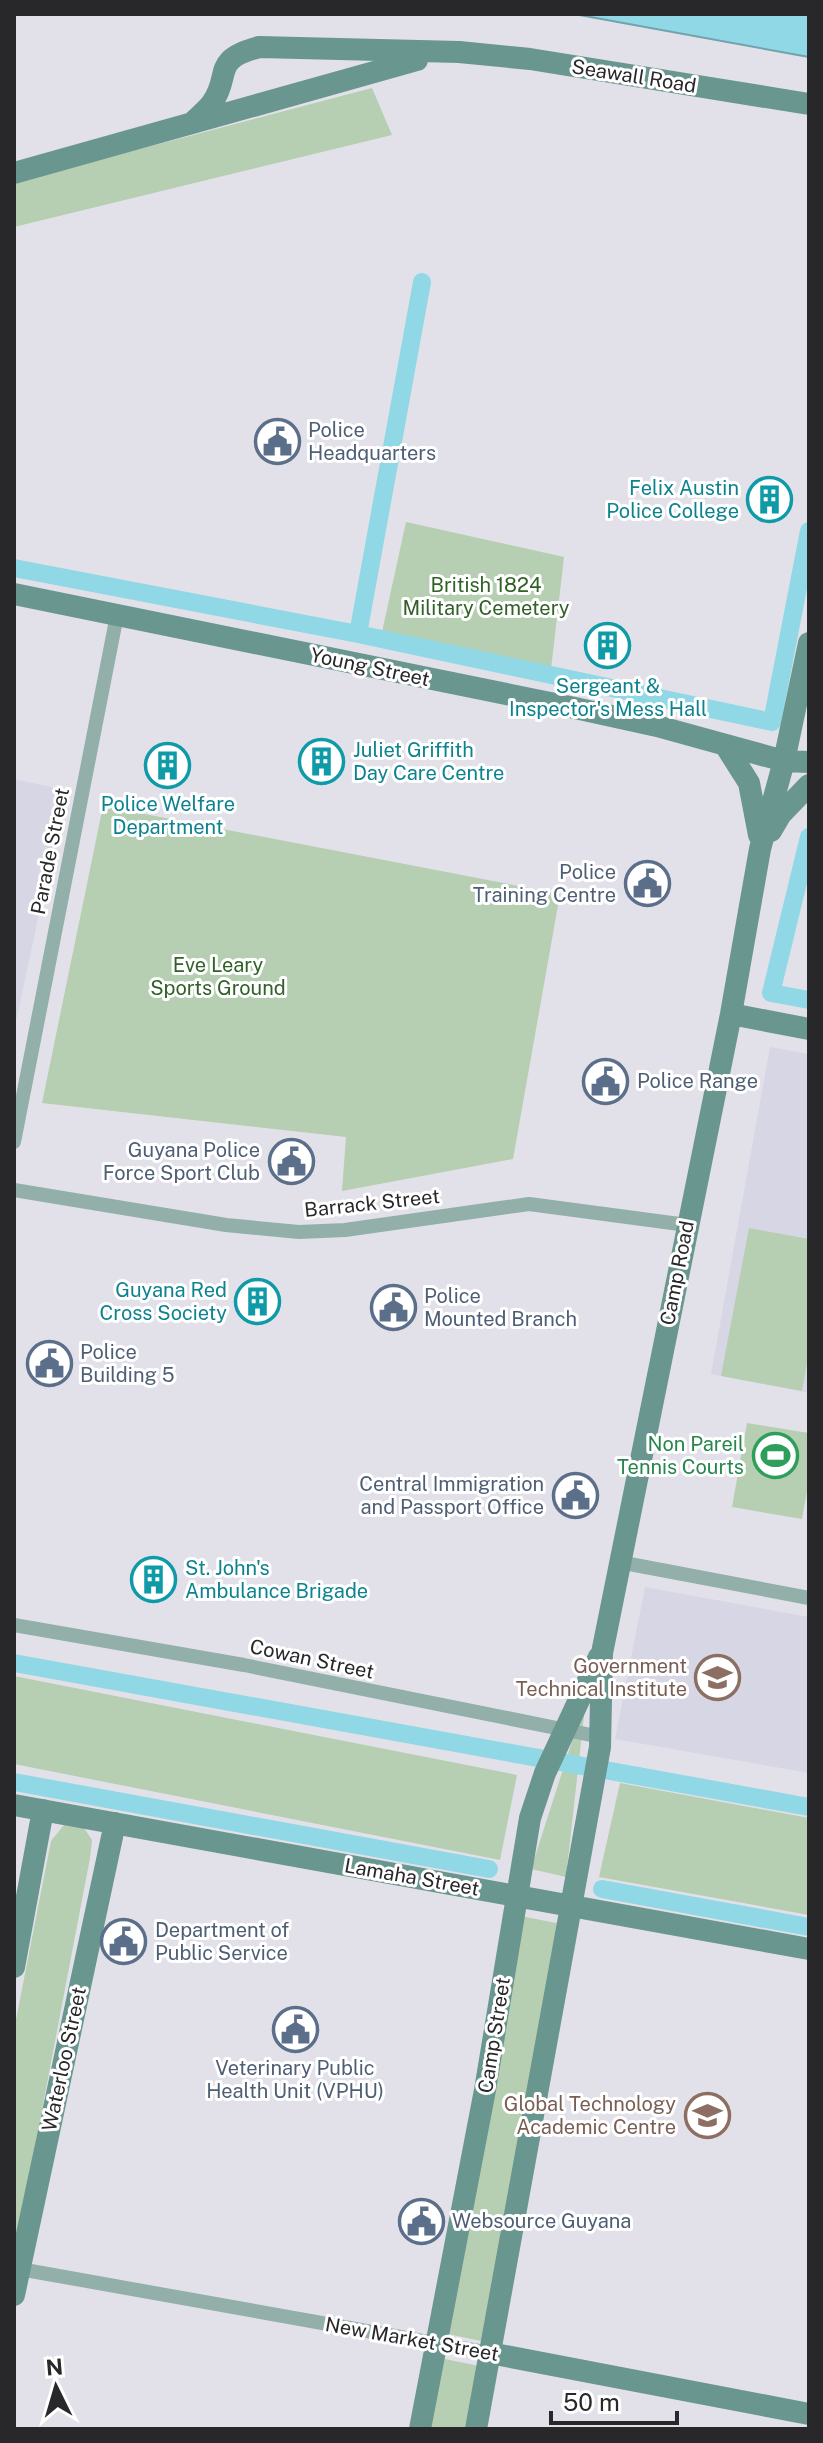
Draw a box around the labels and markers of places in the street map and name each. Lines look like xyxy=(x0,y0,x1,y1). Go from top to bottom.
public building icon: Police Headquarters xyxy=(253,417,301,465)
place label: Police Headquarters xyxy=(308,418,436,465)
building icon: Felix Austin Police College xyxy=(746,475,794,523)
place label: Felix Austin Police College xyxy=(606,476,739,523)
building icon: Sergeant & Inspector's Mess Hall xyxy=(584,622,632,670)
place label: Sergeant & Inspector's Mess Hall xyxy=(509,674,707,721)
building icon: Juliet Griffith Day Care Centre xyxy=(298,737,346,785)
place label: Juliet Griffith Day Care Centre xyxy=(353,738,504,785)
building icon: Police Welfare Department xyxy=(144,741,192,789)
place label: Police Welfare Department xyxy=(101,792,235,839)
public building icon: Police Training Centre xyxy=(623,859,671,907)
place label: Police Training Centre xyxy=(473,860,616,907)
public building icon: Police Range xyxy=(582,1057,630,1105)
place label: Police Range xyxy=(637,1069,758,1093)
place label: Guyana Police Force Sport Club xyxy=(103,1138,260,1185)
public building icon: Guyana Police Force Sport Club xyxy=(267,1138,315,1186)
building icon: Guyana Red Cross Society xyxy=(234,1277,282,1325)
place label: Guyana Red Cross Society xyxy=(100,1278,227,1325)
public building icon: Police Mounted Branch xyxy=(369,1283,417,1331)
place label: Police Mounted Branch xyxy=(424,1284,577,1331)
public building icon: Police Building 5 xyxy=(25,1339,73,1387)
place label: Police Building 5 xyxy=(80,1340,175,1387)
place label: Non Pareil Tennis Courts xyxy=(617,1432,744,1479)
sports icon: Non Pareil Tennis Courts xyxy=(751,1432,799,1480)
public building icon: Central Immigration and Passport Office xyxy=(551,1471,599,1519)
place label: Central Immigration and Passport Office xyxy=(359,1472,544,1519)
building icon: St. John's Ambulance Brigade xyxy=(130,1555,178,1603)
place label: St. John's Ambulance Brigade xyxy=(185,1556,368,1603)
place label: Government Technical Institute xyxy=(516,1654,687,1701)
school or university icon: Government Technical Institute xyxy=(694,1654,742,1702)
public building icon: Department of Public Service xyxy=(100,1918,148,1966)
place label: Department of Public Service xyxy=(155,1918,289,1965)
public building icon: Veterinary Public Health Unit (VPHU) xyxy=(271,2005,319,2053)
place label: Veterinary Public Health Unit (VPHU) xyxy=(206,2056,384,2103)
school or university icon: Global Technology Academic Centre xyxy=(683,2091,731,2139)
place label: Global Technology Academic Centre xyxy=(504,2092,676,2139)
public building icon: Websource Guyana xyxy=(397,2197,445,2245)
place label: Websource Guyana xyxy=(452,2209,631,2233)

